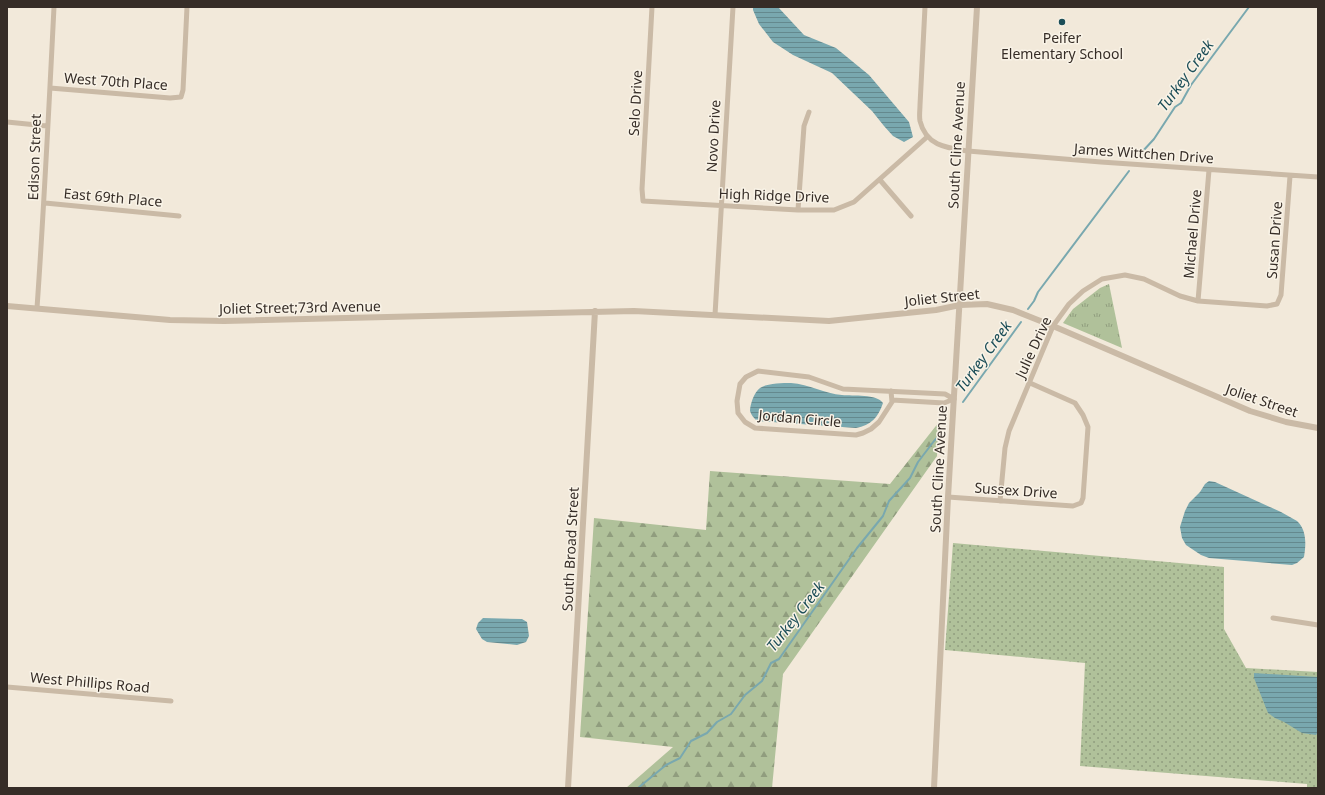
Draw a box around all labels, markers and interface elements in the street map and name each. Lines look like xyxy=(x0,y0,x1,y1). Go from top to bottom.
marker: Peifer Elementary School xyxy=(1057,17,1067,27)
place label: Peifer Elementary School xyxy=(1001,28,1123,63)
water label: Turkey Creek xyxy=(1152,35,1218,115)
street label: West 70th Place xyxy=(63,68,169,94)
street label: Selo Drive xyxy=(624,69,646,136)
street label: South Cline Avenue xyxy=(943,81,969,209)
street label: Novo Drive xyxy=(702,99,724,173)
street label: Edison Street xyxy=(23,113,45,201)
street label: James Wittchen Drive xyxy=(1072,139,1215,167)
street label: East 69th Place xyxy=(63,183,163,211)
street label: High Ridge Drive xyxy=(718,184,830,206)
street label: Michael Drive xyxy=(1179,189,1205,279)
street label: Susan Drive xyxy=(1262,200,1286,279)
street label: Joliet Street xyxy=(902,284,980,311)
street label: Joliet Street;73rd Avenue xyxy=(217,296,381,318)
street label: Julie Drive xyxy=(1010,313,1056,383)
water label: Turkey Creek xyxy=(950,316,1016,396)
street label: Joliet Street xyxy=(1221,378,1301,421)
street label: Jordan Circle xyxy=(756,405,842,431)
street label: South Cline Avenue xyxy=(925,405,951,533)
street label: Sussex Drive xyxy=(974,478,1058,502)
street label: South Broad Street xyxy=(557,486,583,612)
water label: Turkey Creek xyxy=(761,576,829,655)
street label: West Phillips Road xyxy=(29,667,151,697)

